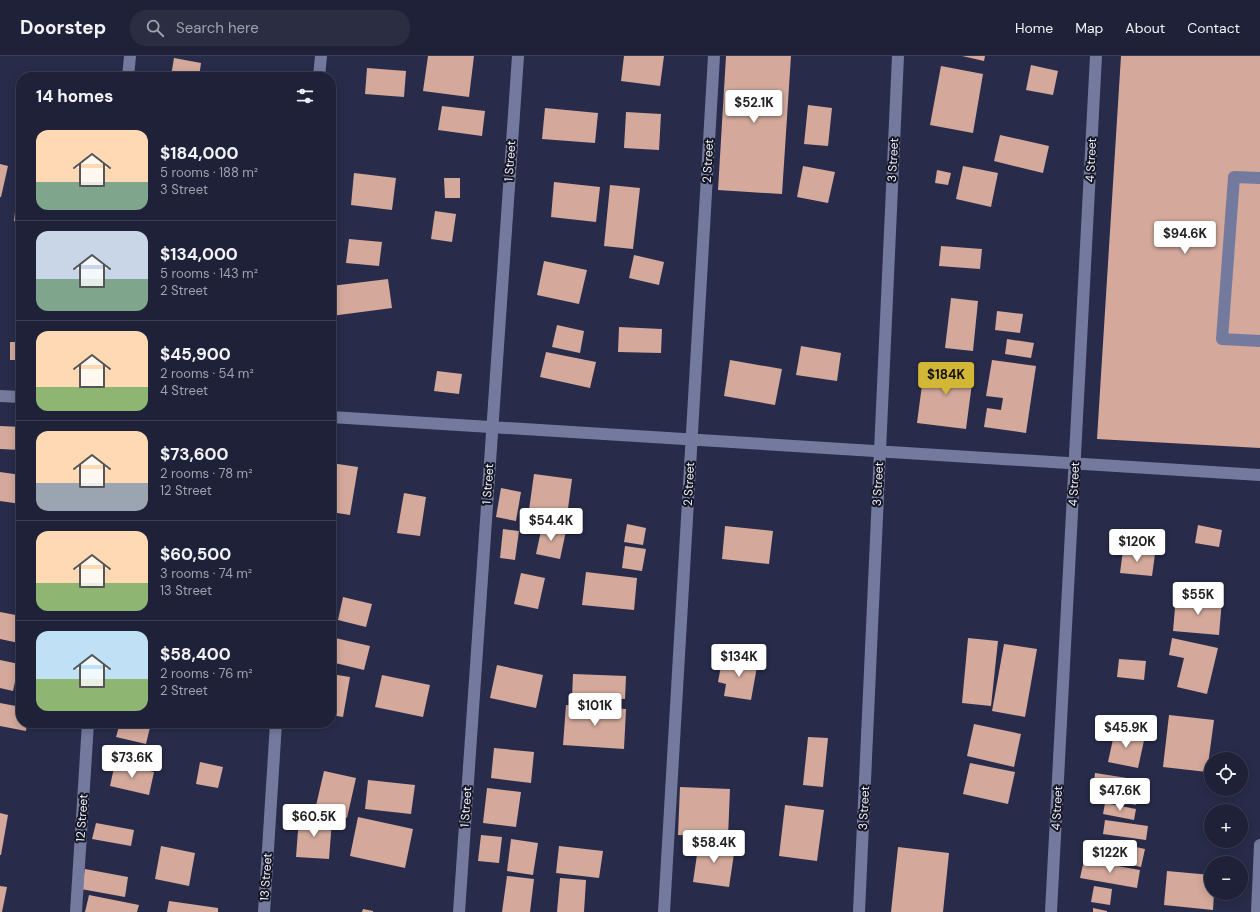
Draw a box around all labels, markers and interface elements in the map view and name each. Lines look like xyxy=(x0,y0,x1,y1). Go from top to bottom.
search box xyxy=(130,10,410,46)
text: Doorstep xyxy=(20,15,106,40)
icon: search xyxy=(144,17,166,39)
text: Search here xyxy=(176,18,259,38)
text: Home xyxy=(1015,19,1053,37)
text: Map xyxy=(1075,19,1103,37)
text: About xyxy=(1125,19,1165,37)
text: Contact xyxy=(1187,19,1240,37)
text: 14 homes xyxy=(36,85,113,107)
icon: filters xyxy=(294,85,316,107)
pin: $52.1K xyxy=(721,90,787,124)
text: $52.1K xyxy=(734,94,774,111)
street label: 3 Street xyxy=(884,137,902,183)
street label: 4 Street xyxy=(1082,137,1100,183)
street label: 2 Street xyxy=(699,138,717,183)
street label: 1 Street xyxy=(501,140,519,182)
text: $184,000 xyxy=(160,142,238,164)
icon: home xyxy=(68,146,116,194)
text: 5 rooms · 188 m² xyxy=(160,164,258,181)
text: 3 Street xyxy=(160,181,208,198)
pin: $94.6K xyxy=(1152,221,1218,255)
text: $94.6K xyxy=(1163,225,1207,242)
text: $134,000 xyxy=(160,243,238,265)
icon: home xyxy=(68,247,116,295)
text: 5 rooms · 143 m² xyxy=(160,265,258,282)
text: 2 Street xyxy=(160,282,208,299)
text: $45,900 xyxy=(160,343,231,365)
icon: home xyxy=(68,347,116,395)
pin: $184K xyxy=(918,362,974,396)
text: 2 rooms · 54 m² xyxy=(160,365,254,382)
text: $184K xyxy=(927,366,965,383)
text: 4 Street xyxy=(160,382,208,399)
text: $73,600 xyxy=(160,443,228,465)
icon: home xyxy=(68,447,116,495)
street label: 2 Street xyxy=(680,461,698,506)
street label: 3 Street xyxy=(869,461,887,507)
street label: 4 Street xyxy=(1065,461,1083,507)
street label: 1 Street xyxy=(479,463,497,505)
text: 2 rooms · 78 m² xyxy=(160,465,252,482)
text: 12 Street xyxy=(160,482,212,499)
pin: $54.4K xyxy=(518,508,584,542)
text: $54.4K xyxy=(529,512,573,529)
pin: $120K xyxy=(1109,529,1165,563)
text: $120K xyxy=(1118,533,1156,550)
text: $60,500 xyxy=(160,543,231,565)
icon: home xyxy=(68,547,116,595)
text: 3 rooms · 74 m² xyxy=(160,565,252,582)
text: 13 Street xyxy=(160,582,212,599)
pin: $55K xyxy=(1174,582,1222,616)
text: $55K xyxy=(1182,586,1214,603)
text: $58,400 xyxy=(160,643,231,665)
pin: $134K xyxy=(711,644,767,678)
icon: home xyxy=(68,647,116,695)
text: $134K xyxy=(720,648,758,665)
text: 2 rooms · 76 m² xyxy=(160,665,253,682)
text: 2 Street xyxy=(160,682,208,699)
pin: $101K xyxy=(567,693,623,727)
text: $101K xyxy=(578,697,612,714)
pin: $45.9K xyxy=(1093,715,1159,749)
text: $45.9K xyxy=(1104,719,1148,736)
pin: $73.6K xyxy=(99,745,165,779)
text: $73.6K xyxy=(111,749,153,766)
map controls xyxy=(1204,752,1248,900)
button: locate xyxy=(1204,752,1248,796)
pin: $47.6K xyxy=(1087,778,1153,812)
text: $47.6K xyxy=(1099,782,1141,799)
street label: 3 Street xyxy=(855,785,873,831)
street label: 4 Street xyxy=(1048,785,1066,831)
street label: 1 Street xyxy=(457,786,475,828)
street label: 12 Street xyxy=(72,793,92,842)
pin: $60.5K xyxy=(281,804,347,838)
button: + xyxy=(1204,804,1248,848)
text: $60.5K xyxy=(292,808,336,825)
pin: $58.4K xyxy=(681,830,747,864)
text: $58.4K xyxy=(692,834,736,851)
pin: $122K xyxy=(1082,840,1138,874)
text: $122K xyxy=(1092,844,1128,861)
street label: 13 Street xyxy=(256,852,276,902)
button: − xyxy=(1204,856,1248,900)

